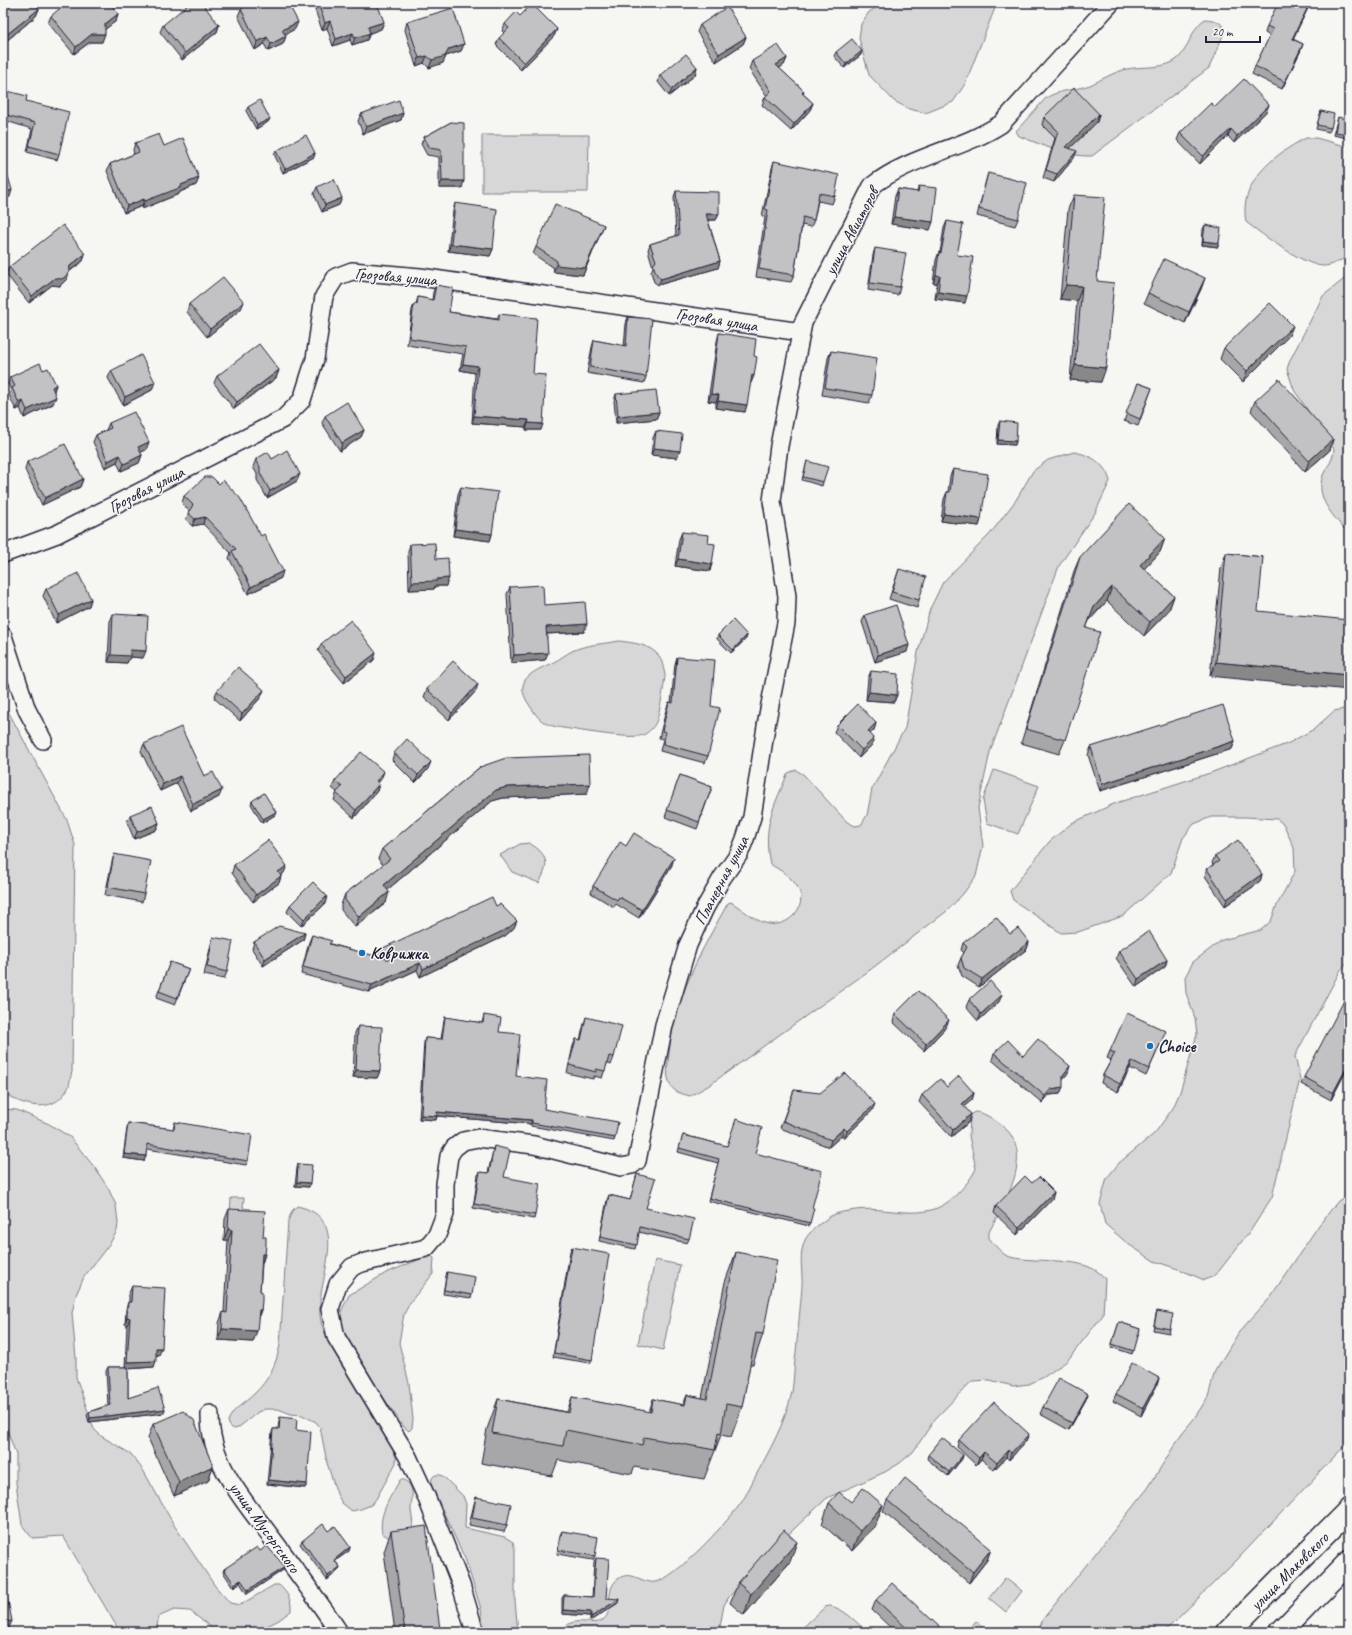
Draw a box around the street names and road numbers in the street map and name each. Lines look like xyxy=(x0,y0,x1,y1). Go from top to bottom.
street label: улица Авиаторов xyxy=(819,181,885,279)
street label: Грозовая улица xyxy=(354,262,439,292)
street label: Грозовая улица xyxy=(675,303,761,338)
street label: Грозовая улица xyxy=(105,461,189,518)
street label: Планерная улица xyxy=(689,831,754,928)
street label: улица Мусоргского xyxy=(224,1477,305,1578)
street label: улица Маковского xyxy=(1245,1527,1334,1616)

